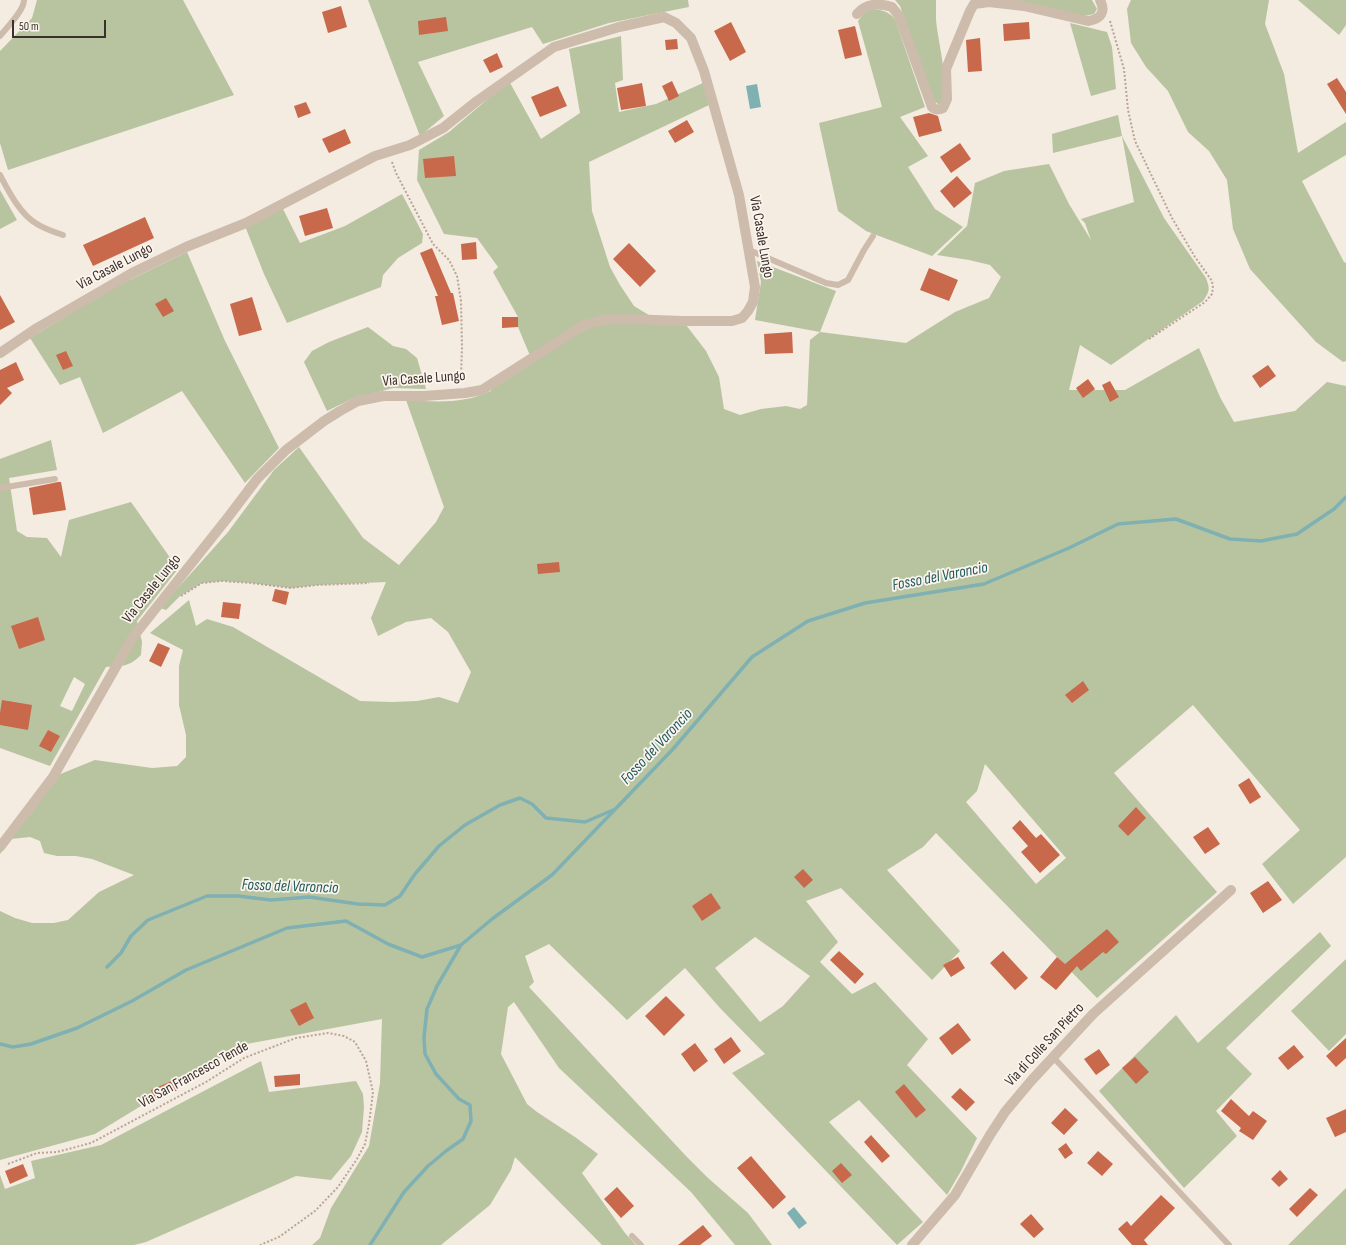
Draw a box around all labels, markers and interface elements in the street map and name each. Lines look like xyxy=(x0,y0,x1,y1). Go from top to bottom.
scale bar xyxy=(14,12,108,38)
text: 50 m xyxy=(19,19,39,34)
street label: Via Casale Lungo xyxy=(745,194,777,280)
street label: Via Casale Lungo xyxy=(74,240,156,294)
street label: Via Casale Lungo xyxy=(382,367,466,391)
street label: Via Casale Lungo xyxy=(119,551,185,627)
water label: Fosso del Varoncio xyxy=(891,558,989,596)
water label: Fosso del Varoncio xyxy=(617,705,697,789)
water label: Fosso del Varoncio xyxy=(241,876,339,898)
street label: Via di Colle San Pietro xyxy=(1002,1000,1088,1090)
street label: Via San Francesco Tende xyxy=(136,1037,252,1113)

